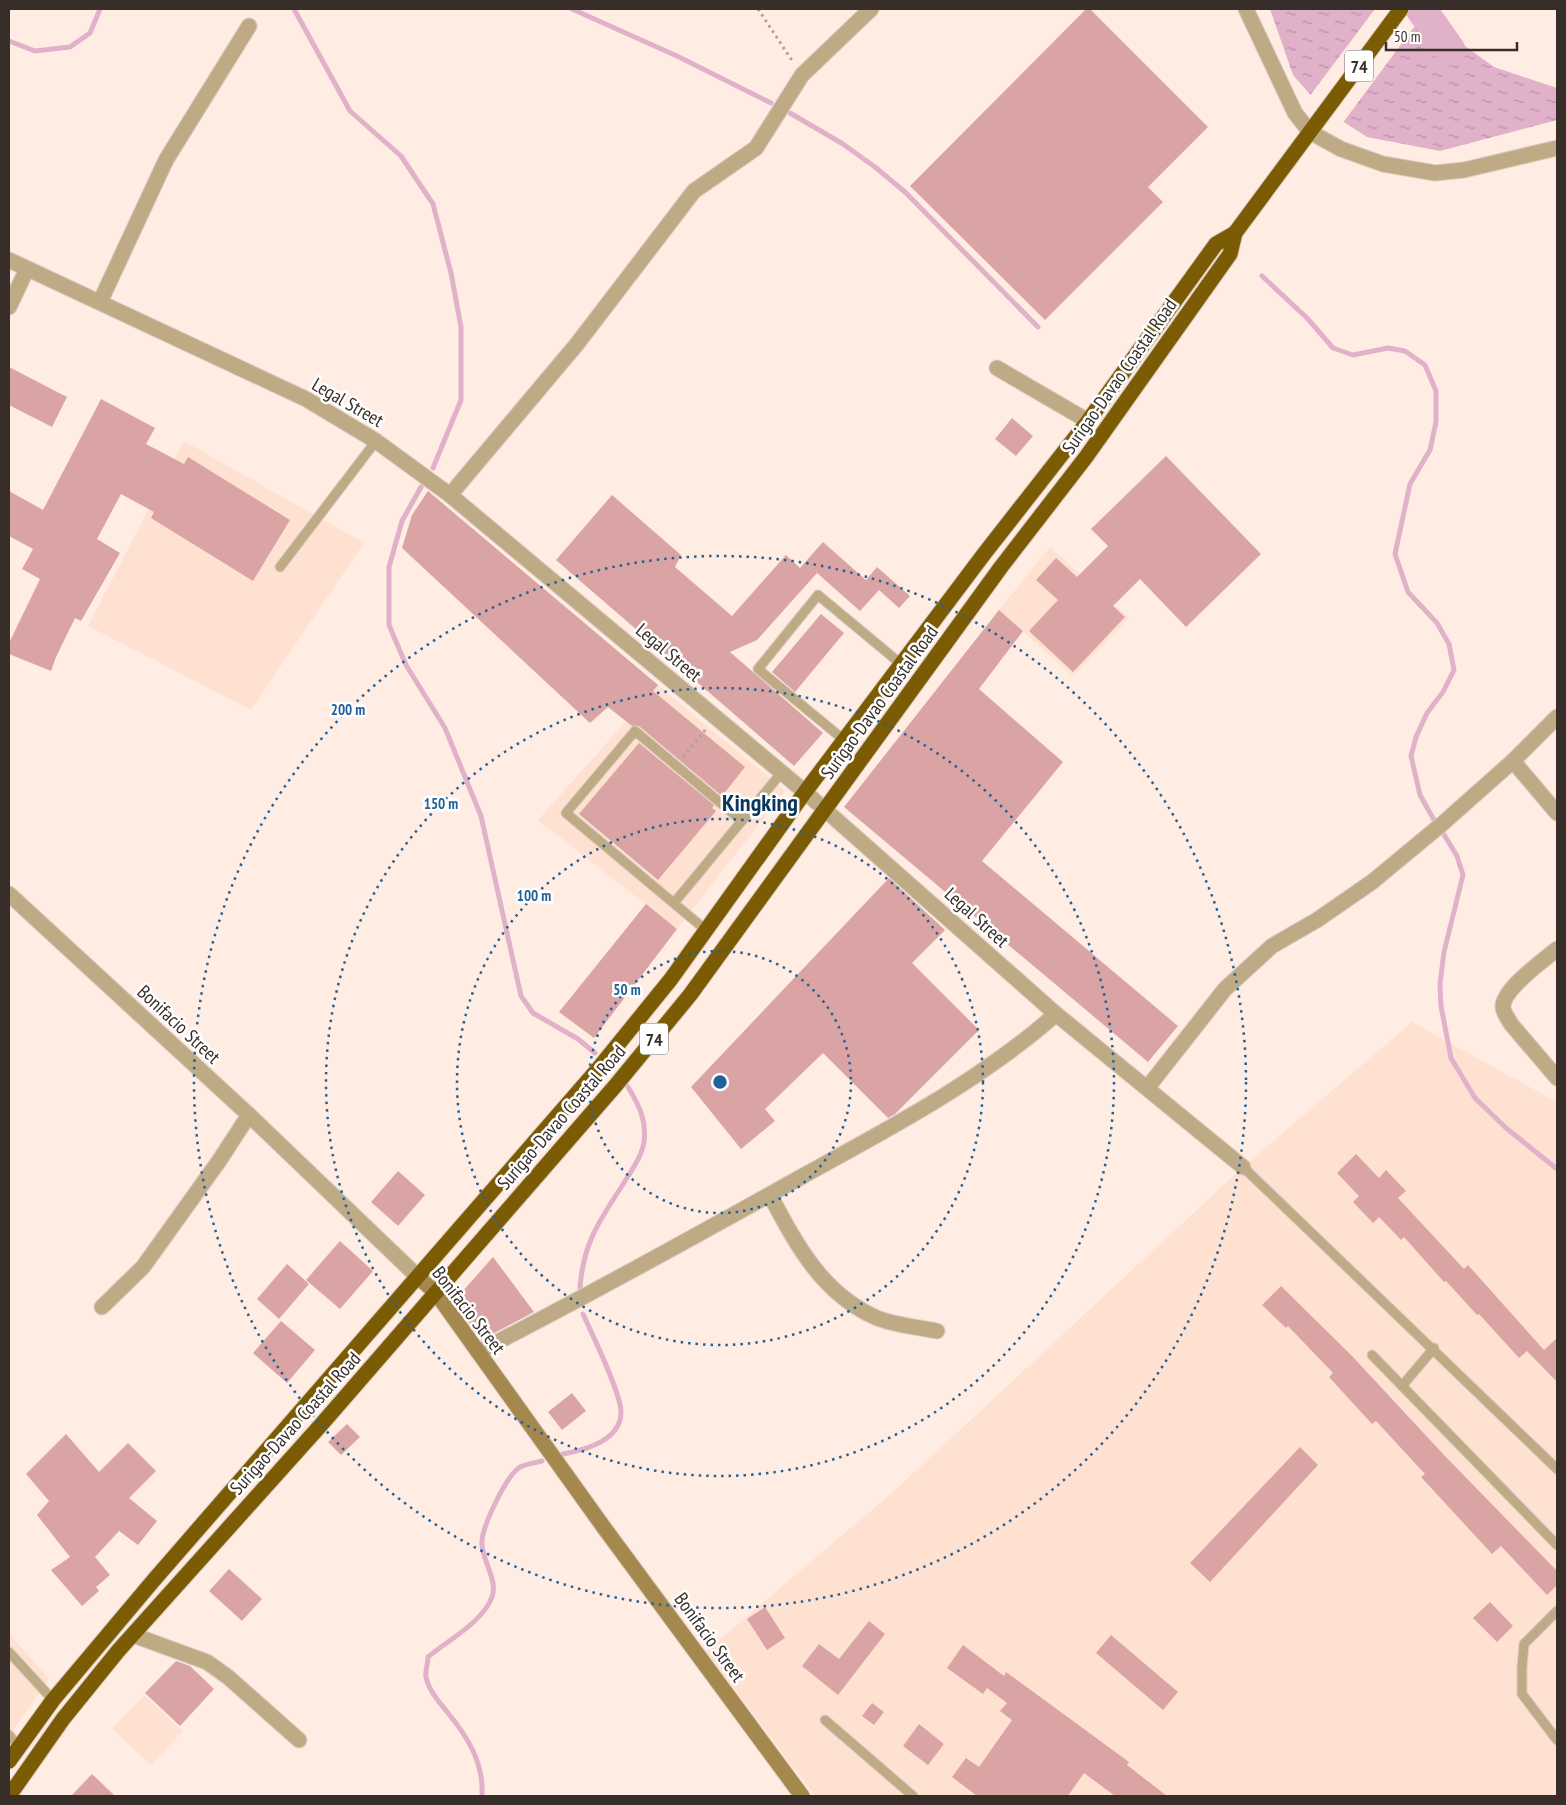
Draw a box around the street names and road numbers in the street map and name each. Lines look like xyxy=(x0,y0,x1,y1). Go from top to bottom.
road number: 74 xyxy=(1345,50,1373,82)
street label: Surigao-Davao Coastal Road xyxy=(1056,294,1182,458)
street label: Legal Street xyxy=(308,372,389,432)
street label: Legal Street xyxy=(631,618,707,687)
street label: Surigao-Davao Coastal Road xyxy=(815,620,943,784)
street label: Legal Street xyxy=(940,882,1015,953)
street label: Bonifacio Street xyxy=(133,980,226,1069)
road number: 74 xyxy=(640,1024,668,1054)
street label: Surigao-Davao Coastal Road xyxy=(492,1040,630,1194)
street label: Bonifacio Street xyxy=(427,1261,511,1359)
street label: Surigao-Davao Coastal Road xyxy=(224,1347,366,1499)
street label: Bonifacio Street xyxy=(670,1588,751,1687)

